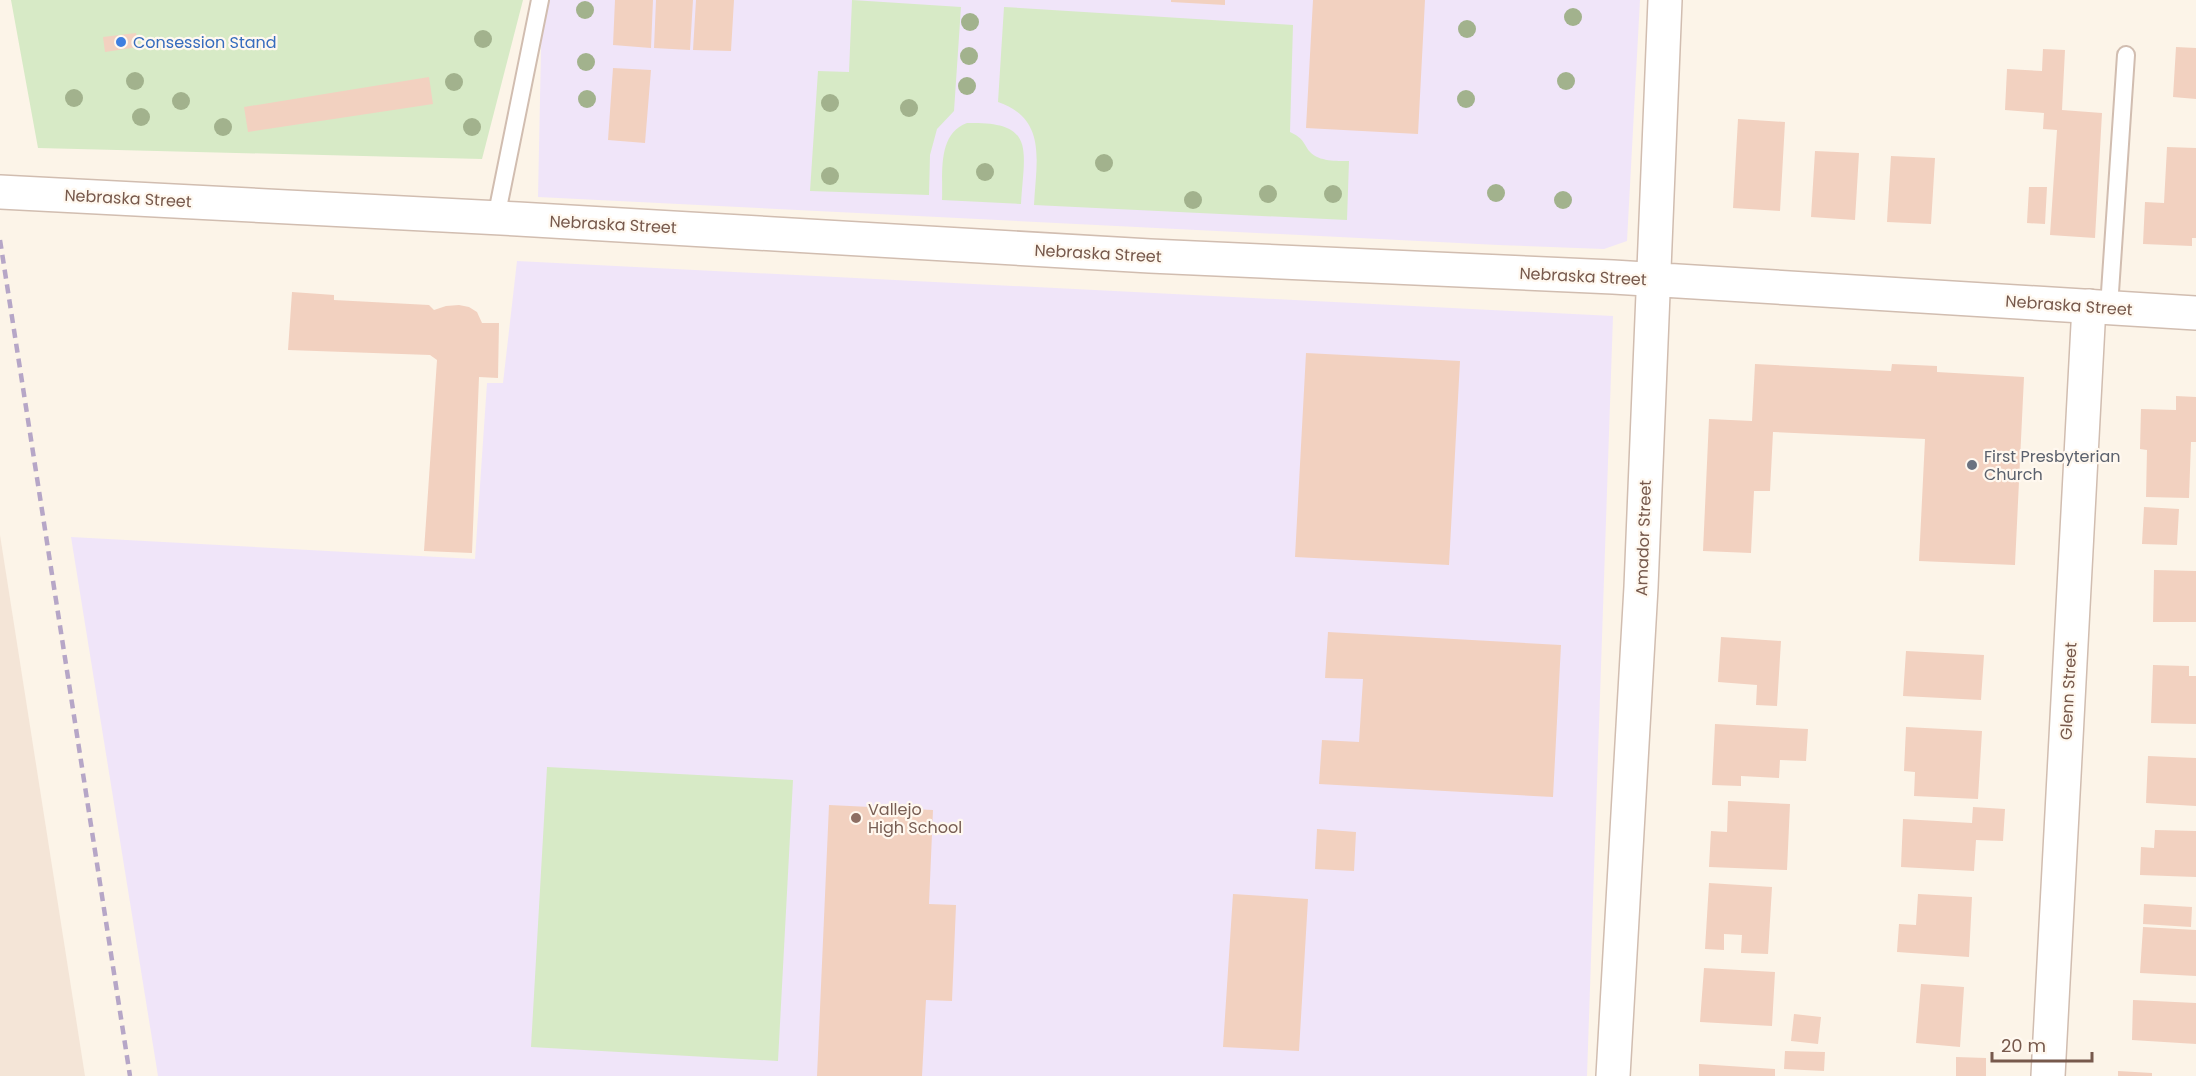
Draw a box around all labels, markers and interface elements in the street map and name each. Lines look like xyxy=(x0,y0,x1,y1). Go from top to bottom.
place label: Consession Stand xyxy=(133,31,277,54)
marker: Consession Stand xyxy=(114,35,128,49)
street label: Nebraska Street xyxy=(64,184,192,213)
street label: Nebraska Street xyxy=(549,210,677,239)
street label: Nebraska Street xyxy=(1034,239,1162,268)
street label: Nebraska Street xyxy=(1519,262,1647,291)
street label: Nebraska Street xyxy=(2005,290,2133,321)
place label: First Presbyterian Church xyxy=(1984,445,2120,486)
marker: First Presbyterian Church xyxy=(1965,458,1979,472)
street label: Amador Street xyxy=(1630,479,1657,597)
street label: Glenn Street xyxy=(2054,641,2083,741)
place label: Vallejo High School xyxy=(868,798,962,839)
marker: Vallejo High School xyxy=(849,811,863,825)
scale bar xyxy=(1992,1025,2092,1063)
text: 20 m xyxy=(2001,1033,2046,1058)

